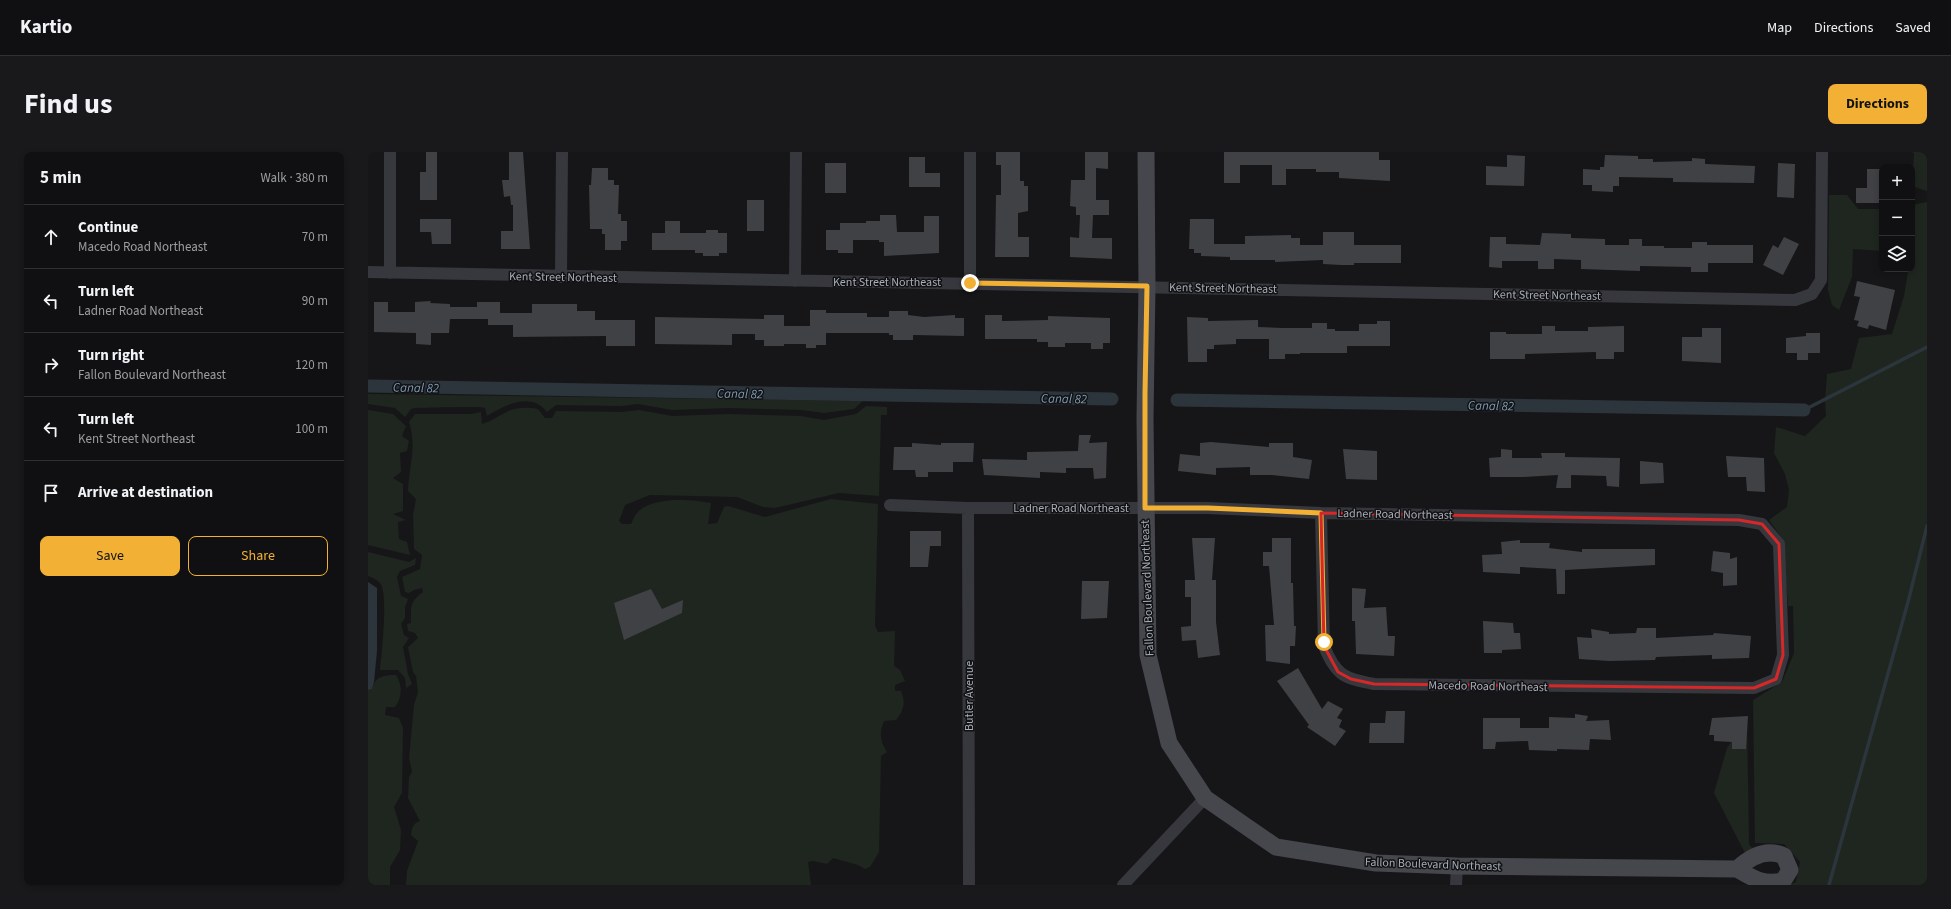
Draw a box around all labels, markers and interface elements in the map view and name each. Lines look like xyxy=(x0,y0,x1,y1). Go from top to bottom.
text: Kartio xyxy=(20,14,72,41)
text: Map xyxy=(1767,18,1792,38)
text: Directions xyxy=(1814,18,1873,38)
text: Saved xyxy=(1895,18,1931,38)
text: Find us xyxy=(24,84,112,124)
button: Directions xyxy=(1828,84,1927,124)
map controls xyxy=(1879,164,1915,272)
button: + xyxy=(1879,164,1915,200)
text: 5 min xyxy=(40,166,81,190)
text: Walk · 380 m xyxy=(260,169,328,187)
button: − xyxy=(1879,200,1915,236)
text: Continue xyxy=(78,217,138,238)
icon: ahead xyxy=(40,226,62,248)
text: 70 m xyxy=(302,228,328,246)
button: layers xyxy=(1879,236,1915,272)
text: Macedo Road Northeast xyxy=(78,238,207,256)
street label: Kent Street Northeast xyxy=(509,268,617,287)
street label: Kent Street Northeast xyxy=(833,274,941,291)
route end xyxy=(961,274,979,292)
street label: Kent Street Northeast xyxy=(1169,279,1277,298)
text: Turn left xyxy=(78,281,134,302)
street label: Kent Street Northeast xyxy=(1493,286,1601,305)
icon: left xyxy=(40,290,62,312)
text: 90 m xyxy=(302,292,328,310)
text: Ladner Road Northeast xyxy=(78,302,203,320)
text: Turn right xyxy=(78,345,144,366)
icon: right xyxy=(40,354,62,376)
text: 120 m xyxy=(295,356,328,374)
text: Fallon Boulevard Northeast xyxy=(78,366,226,384)
water label: Canal 82 xyxy=(393,379,439,397)
water label: Canal 82 xyxy=(717,385,763,403)
water label: Canal 82 xyxy=(1041,390,1087,408)
water label: Canal 82 xyxy=(1468,397,1514,415)
text: Turn left xyxy=(78,409,134,430)
icon: left xyxy=(40,418,62,440)
text: 100 m xyxy=(295,420,328,438)
text: Kent Street Northeast xyxy=(78,430,195,448)
icon: arrive xyxy=(40,482,62,504)
text: Arrive at destination xyxy=(78,482,213,503)
street label: Ladner Road Northeast xyxy=(1013,500,1129,517)
street label: Ladner Road Northeast xyxy=(1337,505,1453,524)
street label: Fallon Boulevard Northeast xyxy=(1137,519,1158,657)
button: Save xyxy=(40,536,180,576)
button: Share xyxy=(188,536,328,576)
route start xyxy=(1315,633,1333,651)
street label: Butler Avenue xyxy=(961,661,978,731)
street label: Macedo Road Northeast xyxy=(1428,677,1548,696)
street label: Fallon Boulevard Northeast xyxy=(1364,854,1502,875)

